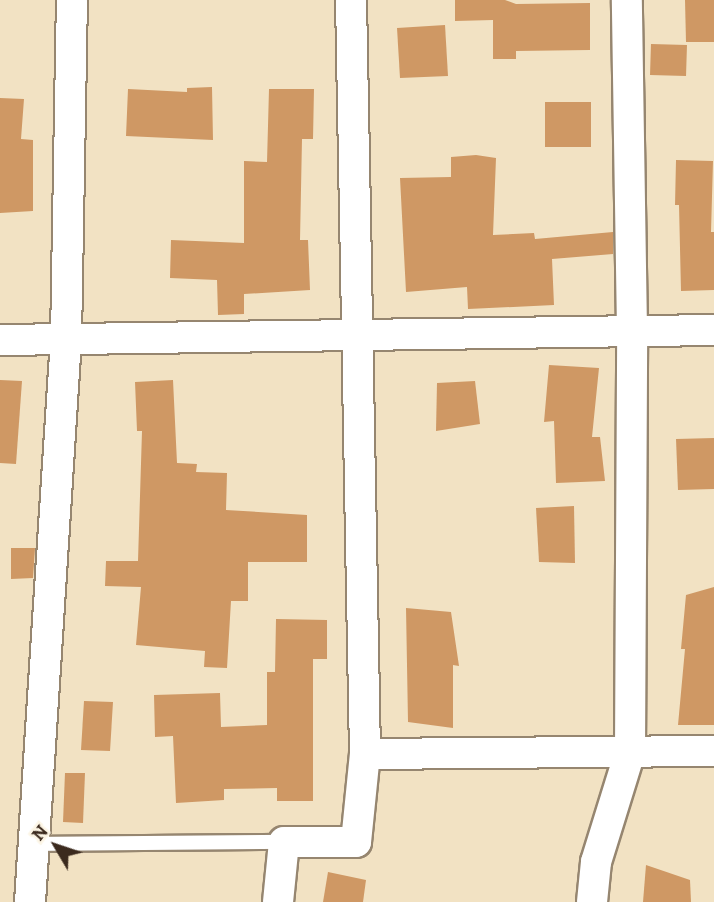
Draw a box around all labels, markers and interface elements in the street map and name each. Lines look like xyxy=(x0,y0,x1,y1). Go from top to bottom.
north arrow xyxy=(21,811,91,881)
text: N xyxy=(25,819,54,846)

